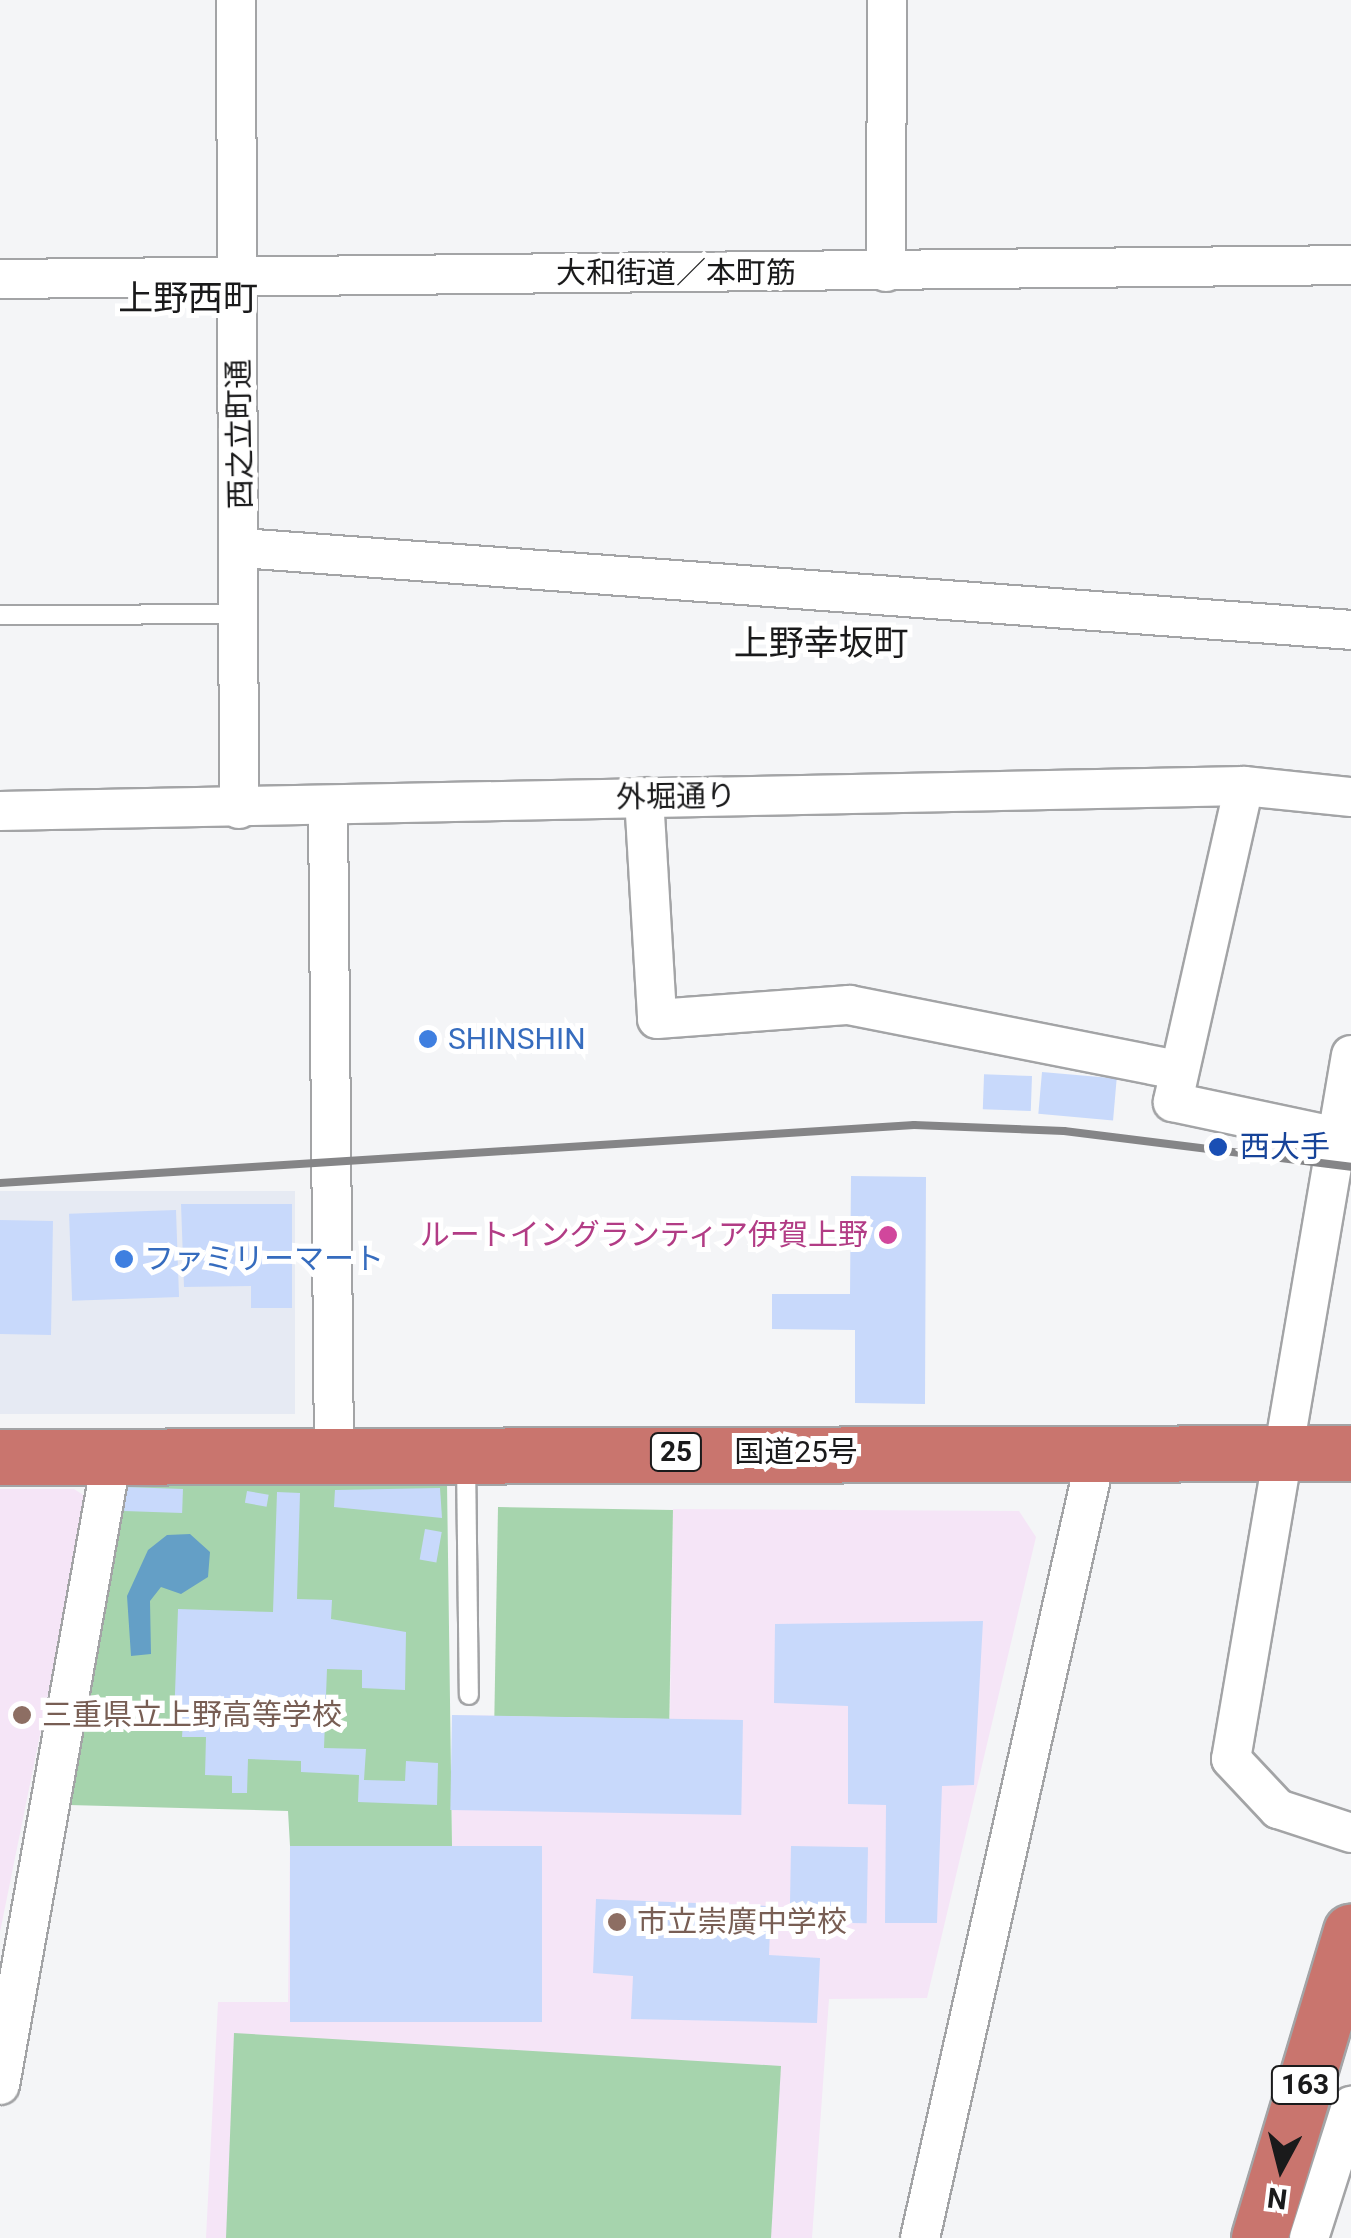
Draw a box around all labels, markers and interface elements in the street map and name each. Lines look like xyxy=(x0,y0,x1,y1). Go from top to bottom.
street label: 大和街道／本町筋 xyxy=(556,255,796,291)
district label: 上野西町 xyxy=(118,278,258,320)
street label: 西之立町通 xyxy=(221,359,259,509)
district label: 上野幸坂町 xyxy=(734,623,908,665)
street label: 外堀通り xyxy=(616,778,736,816)
place label: SHINSHIN xyxy=(448,1021,586,1057)
marker: SHINSHIN xyxy=(417,1028,439,1050)
place label: 西大手 xyxy=(1240,1129,1330,1165)
marker: 西大手 xyxy=(1205,1134,1231,1160)
place label: ルートイングランティア伊賀上野 xyxy=(418,1217,868,1253)
marker: ルートイングランティア伊賀上野 xyxy=(877,1224,899,1246)
place label: ファミリーマート xyxy=(144,1241,384,1277)
marker: ファミリーマート xyxy=(113,1248,135,1270)
road number: 25 xyxy=(648,1429,704,1475)
street label: 国道25号 xyxy=(734,1434,858,1470)
place label: 三重県立上野高等学校 xyxy=(42,1697,342,1733)
marker: 三重県立上野高等学校 xyxy=(11,1704,33,1726)
place label: 市立崇廣中学校 xyxy=(637,1904,847,1940)
marker: 市立崇廣中学校 xyxy=(606,1911,628,1933)
road number: 163 xyxy=(1270,2062,1340,2108)
north arrow xyxy=(1231,2118,1331,2218)
text: N xyxy=(1265,2181,1289,2216)

